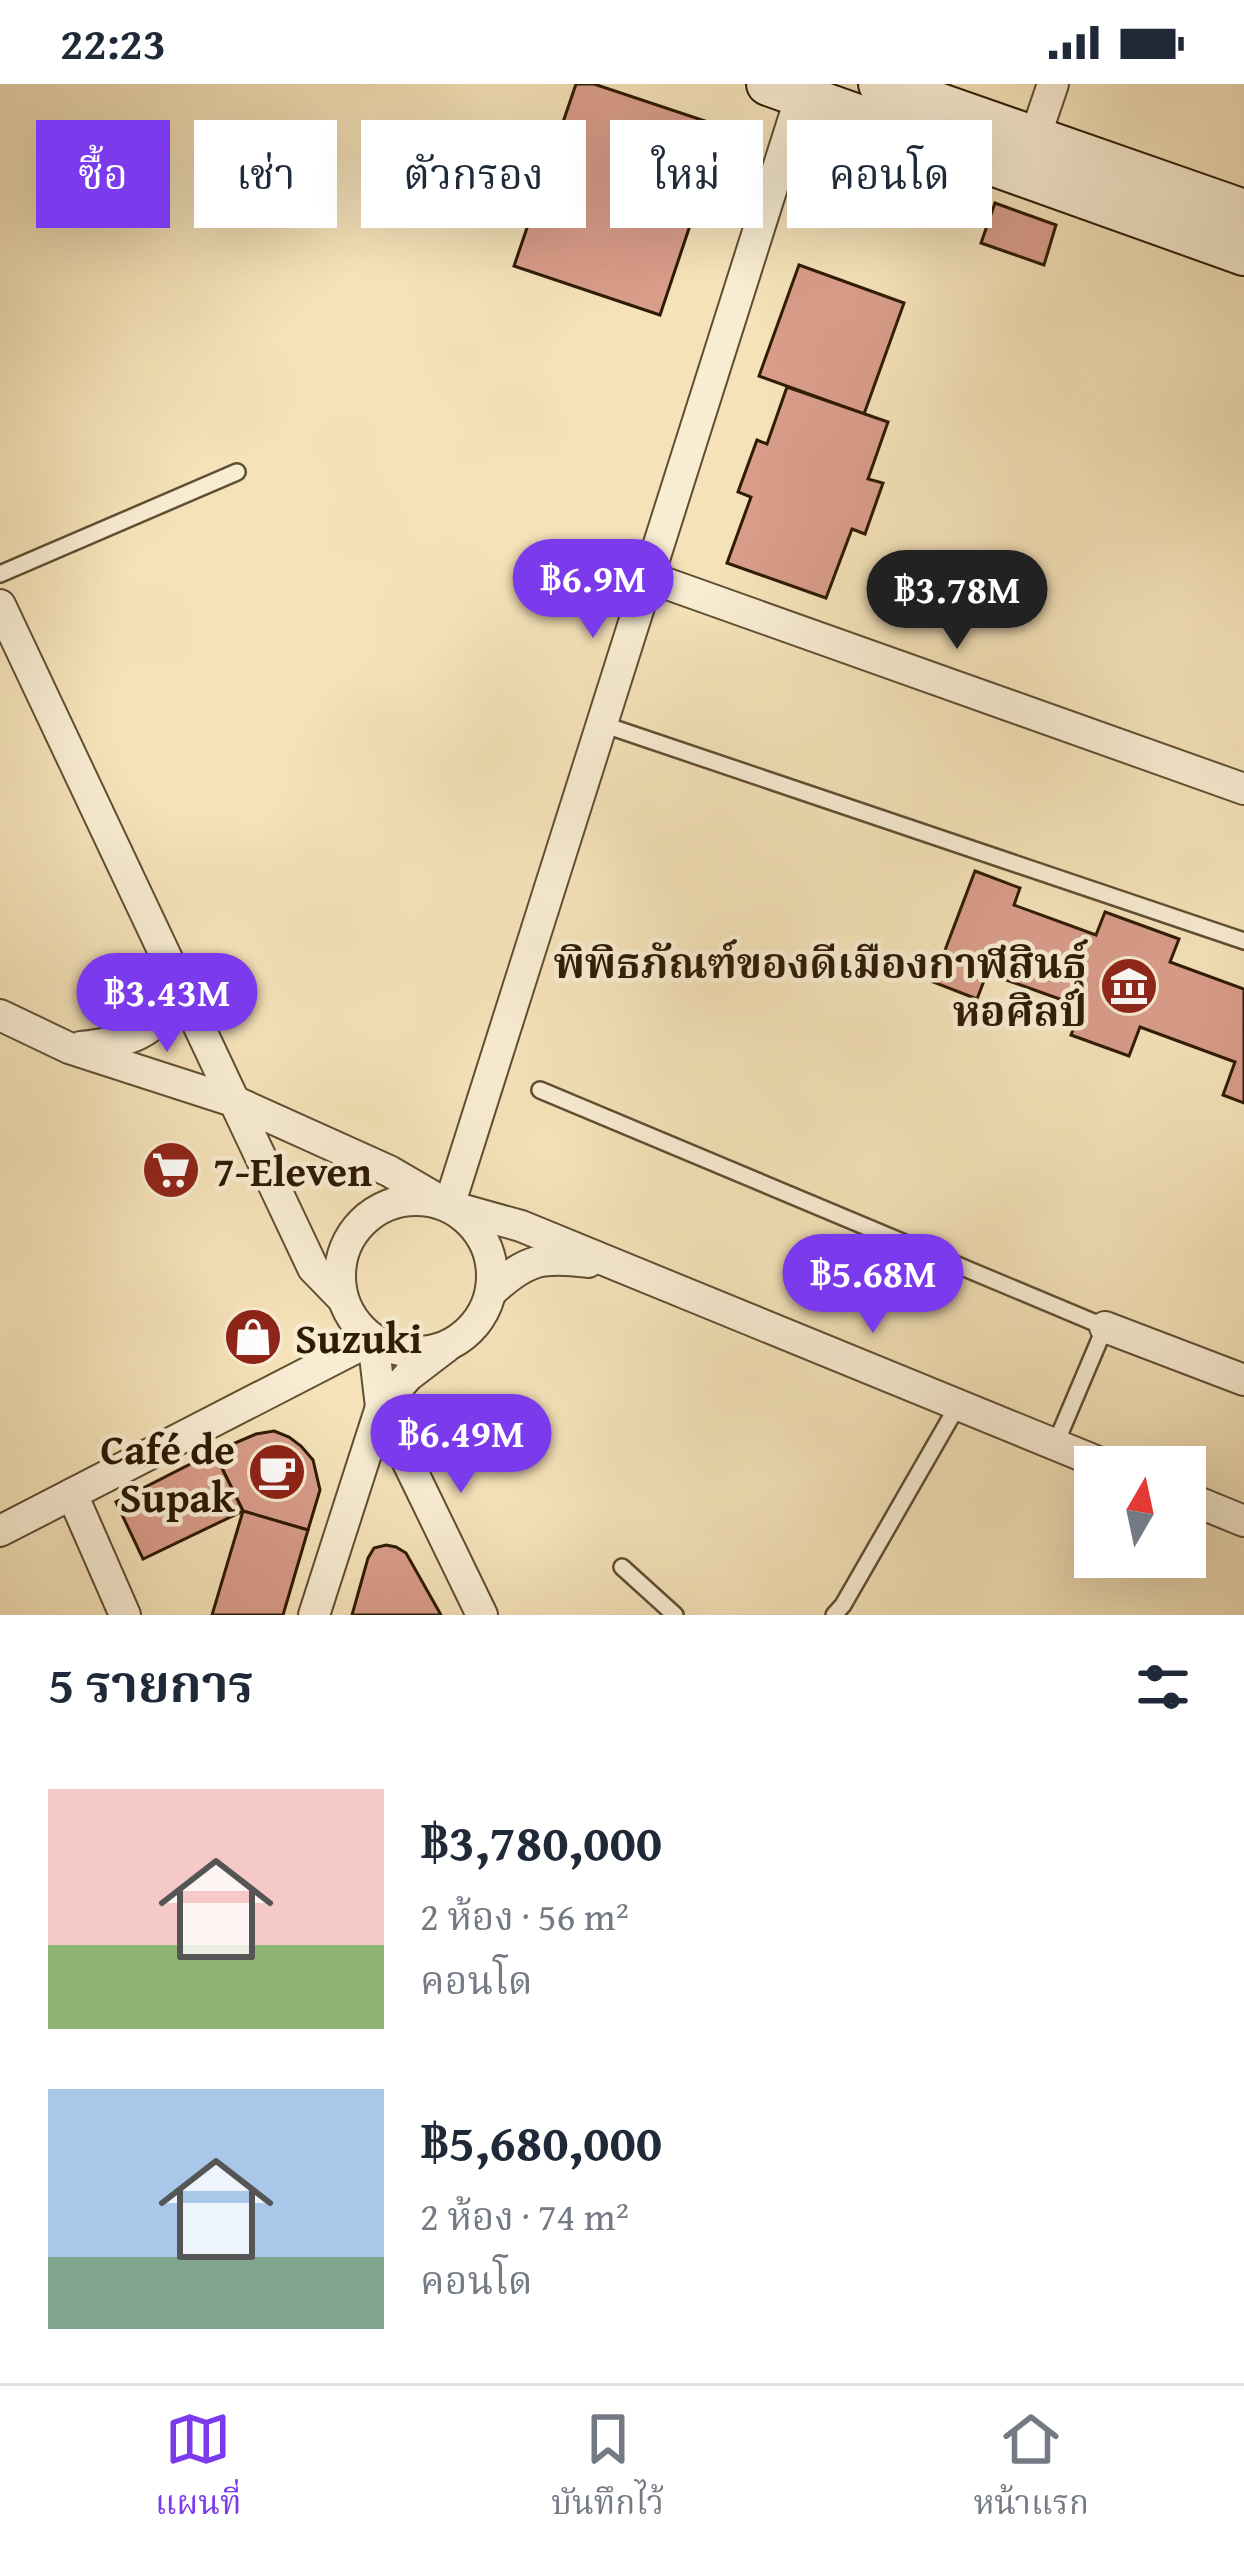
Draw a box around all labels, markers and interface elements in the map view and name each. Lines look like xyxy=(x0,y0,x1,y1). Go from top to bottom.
text: 22:23 xyxy=(60,10,166,75)
chip: ซื้อ xyxy=(36,120,170,228)
chip: เช่า xyxy=(194,120,337,228)
chip: ตัวกรอง xyxy=(361,120,586,228)
chip: ใหม่ xyxy=(610,120,763,228)
chip: คอนโด xyxy=(787,120,992,228)
pin: ฿6.9M xyxy=(509,539,677,641)
text: ฿6.9M xyxy=(540,549,646,606)
pin: ฿3.78M xyxy=(859,550,1055,652)
text: ฿3.78M xyxy=(894,560,1020,617)
place label: พิพิธภัณฑ์ของดีเมืองกาฬสินธุ์ หอศิลป์ xyxy=(553,932,1088,1041)
pin: ฿3.43M xyxy=(69,953,265,1055)
museum icon: พิพิธภัณฑ์ของดีเมืองกาฬสินธุ์ หอศิลป์ xyxy=(1098,955,1160,1017)
text: ฿3.43M xyxy=(104,963,230,1020)
supermarket icon: 7-Eleven xyxy=(140,1139,202,1201)
place label: 7-Eleven xyxy=(213,1140,372,1201)
pin: ฿5.68M xyxy=(775,1234,971,1336)
text: ฿5.68M xyxy=(810,1244,936,1301)
shop icon: Suzuki xyxy=(222,1306,284,1368)
place label: Suzuki xyxy=(295,1307,422,1368)
pin: ฿6.49M xyxy=(363,1394,559,1496)
text: ฿6.49M xyxy=(398,1404,524,1461)
place label: Café de Supak xyxy=(100,1418,236,1527)
cafe icon: Café de Supak xyxy=(246,1441,308,1503)
north arrow xyxy=(1074,1446,1206,1578)
map controls xyxy=(1074,1446,1206,1578)
text: 5 รายการ xyxy=(48,1646,254,1721)
icon: filters xyxy=(1130,1654,1196,1720)
text: ฿3,780,000 xyxy=(420,1804,662,1879)
icon: home xyxy=(144,1837,288,1981)
text: 2 ห้อง · 56 m² xyxy=(420,1887,629,1944)
text: คอนโด xyxy=(420,1951,533,2008)
text: ฿5,680,000 xyxy=(420,2104,662,2179)
icon: home xyxy=(144,2137,288,2281)
text: 2 ห้อง · 74 m² xyxy=(420,2187,629,2244)
text: คอนโด xyxy=(420,2251,533,2308)
tab: แผนที่ xyxy=(155,2406,241,2532)
tab: บันทึกไว้ xyxy=(551,2406,664,2532)
tab: หน้าแรก xyxy=(974,2406,1089,2532)

